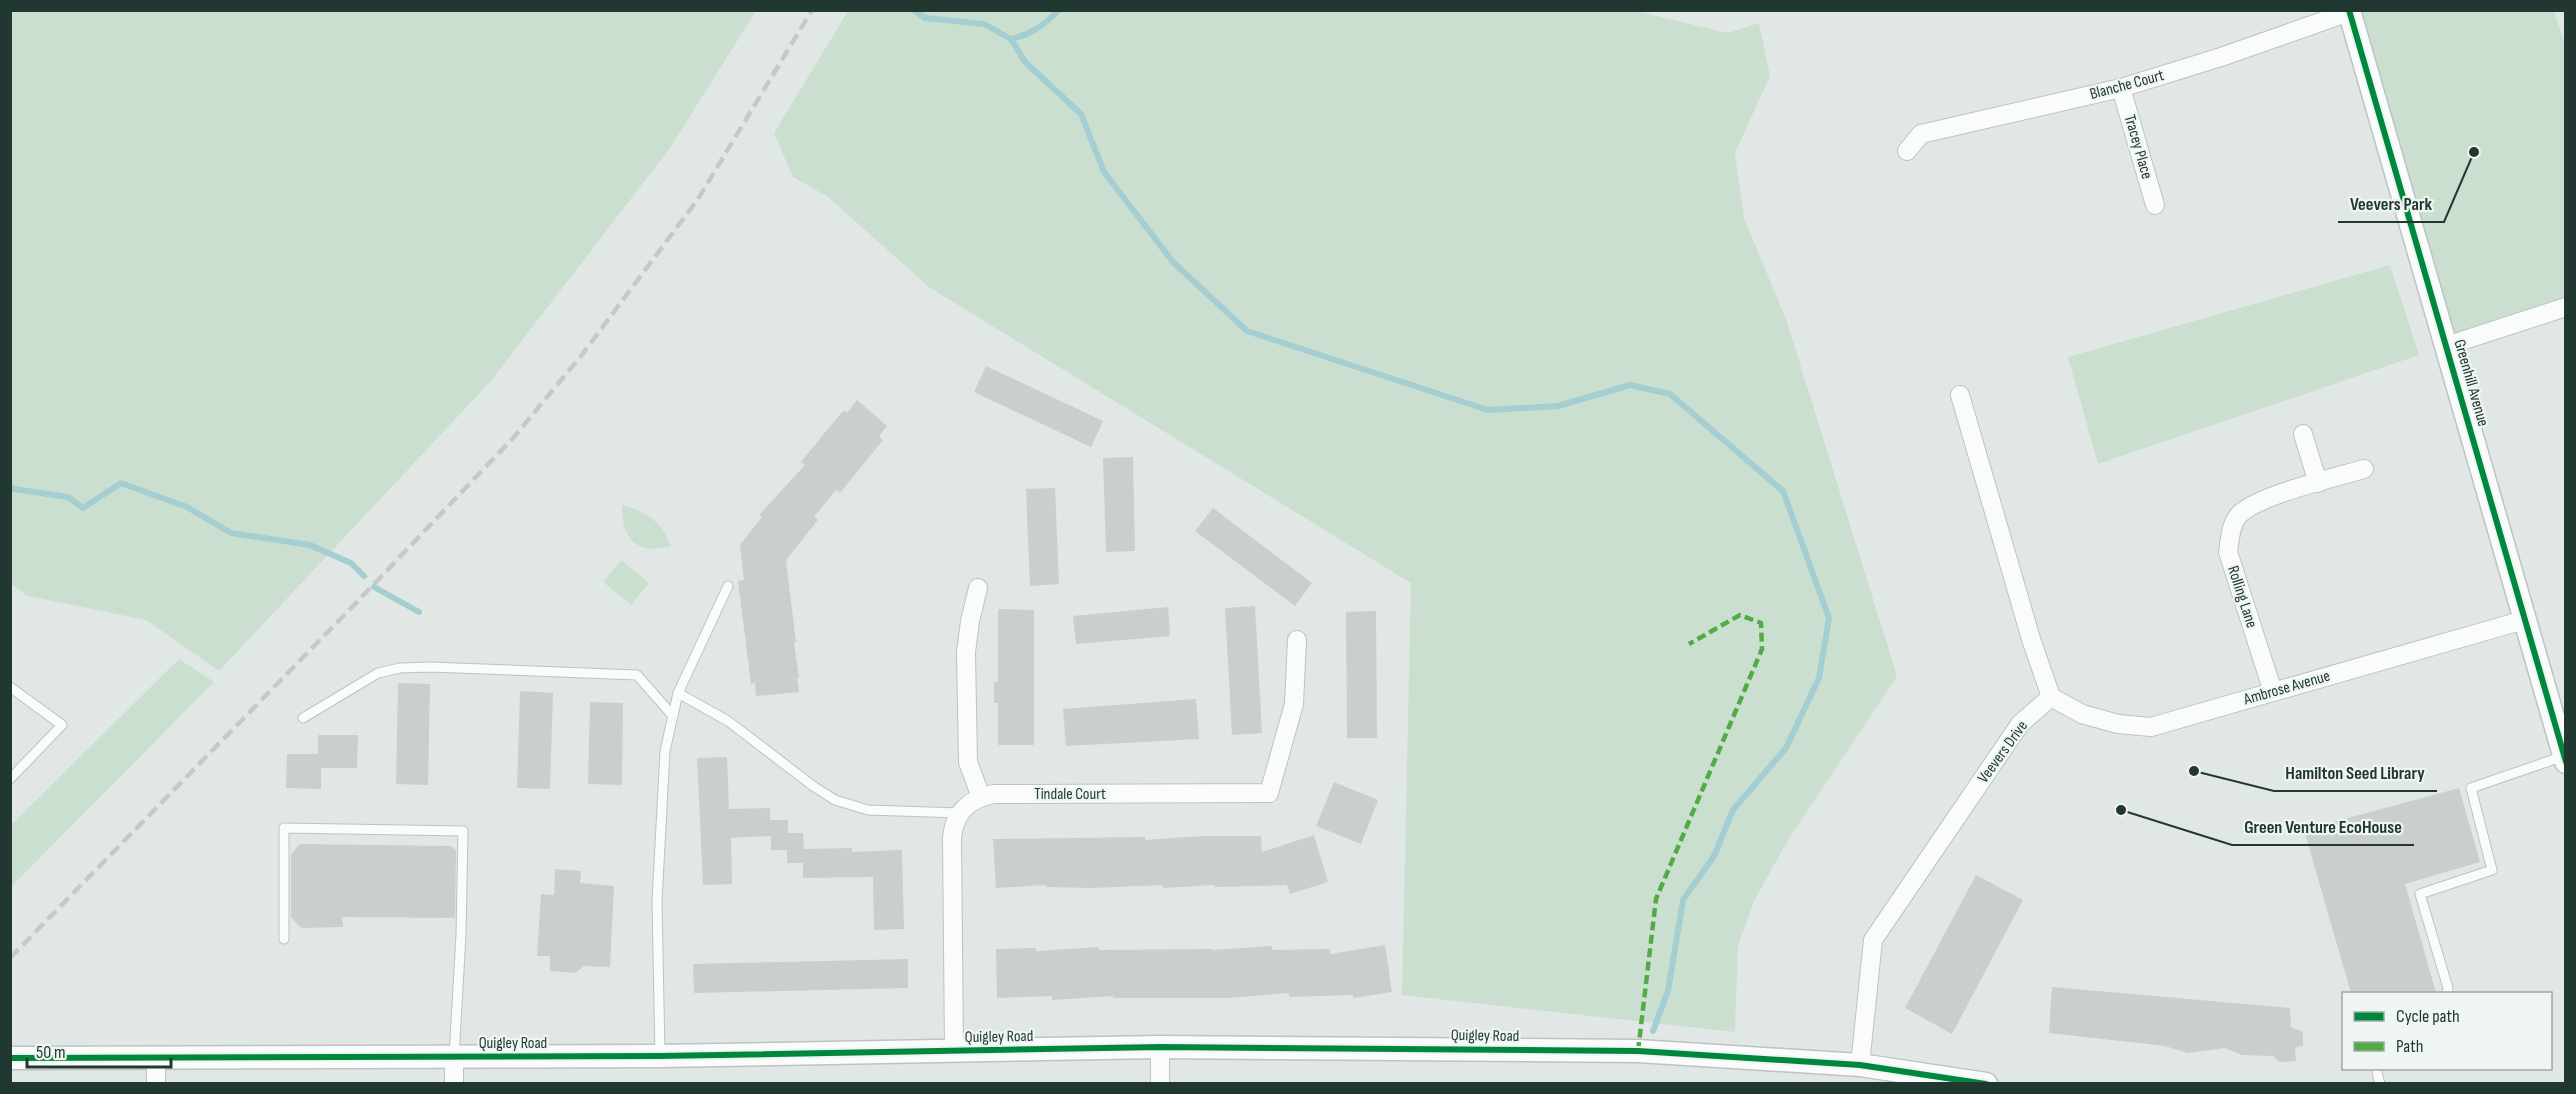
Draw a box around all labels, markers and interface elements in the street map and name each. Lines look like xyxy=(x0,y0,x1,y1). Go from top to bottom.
street label: Blanche Court xyxy=(2088,66,2166,104)
street label: Tracey Place xyxy=(2120,113,2156,181)
callout: Veevers Park xyxy=(2338,186,2444,222)
text: Veevers Park xyxy=(2350,194,2432,215)
street label: Greenhill Avenue xyxy=(2450,337,2492,429)
street label: Rolling Lane xyxy=(2223,564,2261,630)
street label: Ambrose Avenue xyxy=(2241,667,2332,710)
street label: Veevers Drive xyxy=(1974,717,2032,787)
callout: Hamilton Seed Library xyxy=(2274,755,2437,791)
text: Hamilton Seed Library xyxy=(2285,763,2425,784)
street label: Tindale Court xyxy=(1034,785,1106,804)
callout: Green Venture EcoHouse xyxy=(2232,809,2414,845)
text: Green Venture EcoHouse xyxy=(2244,817,2402,838)
legend xyxy=(2342,992,2552,1070)
text: Cycle path xyxy=(2396,1006,2460,1027)
street label: Quigley Road xyxy=(1451,1026,1519,1046)
street label: Quigley Road xyxy=(965,1027,1033,1047)
scale bar xyxy=(27,1031,171,1069)
street label: Quigley Road xyxy=(479,1034,547,1053)
text: Path xyxy=(2396,1036,2424,1057)
text: 50 m xyxy=(36,1042,66,1063)

